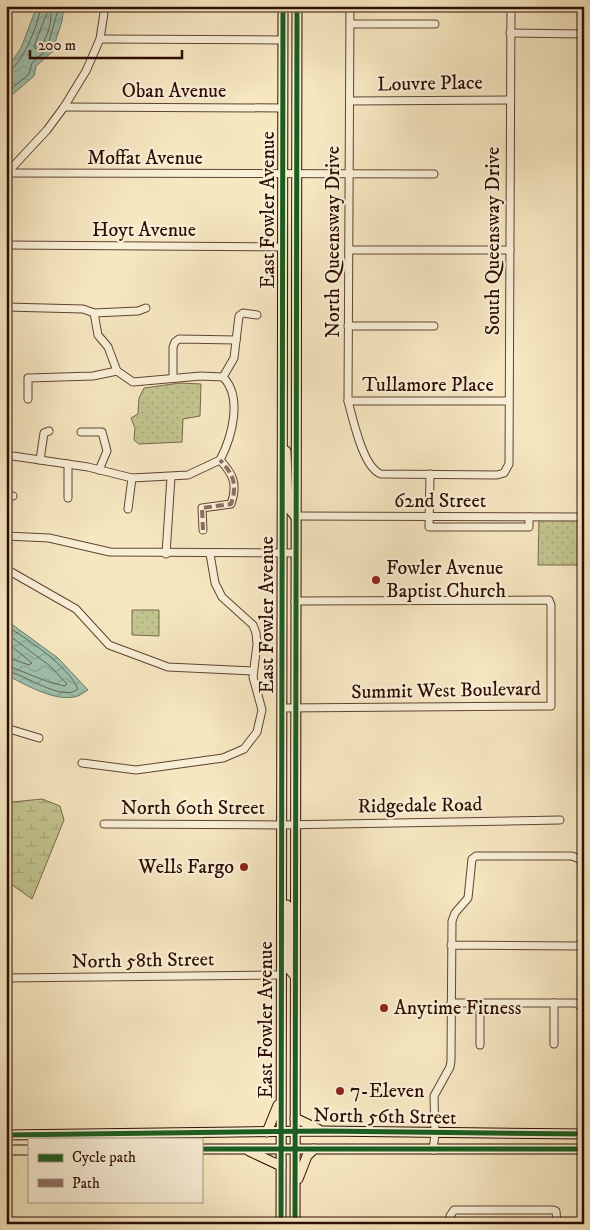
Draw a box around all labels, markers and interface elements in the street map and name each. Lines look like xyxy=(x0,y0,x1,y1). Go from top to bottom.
scale bar xyxy=(30,28,182,60)
text: 200 m xyxy=(38,36,76,55)
street label: Louvre Place xyxy=(377,71,483,97)
street label: Oban Avenue xyxy=(122,79,226,104)
street label: East Fowler Avenue xyxy=(256,131,281,289)
street label: Moffat Avenue xyxy=(87,146,203,171)
street label: North Queensway Drive xyxy=(321,146,346,338)
street label: South Queensway Drive xyxy=(481,147,506,335)
street label: Hoyt Avenue xyxy=(92,218,196,243)
street label: Tullamore Place xyxy=(362,373,494,398)
street label: 62nd Street xyxy=(394,489,486,514)
street label: East Fowler Avenue xyxy=(255,536,280,694)
place label: Fowler Avenue Baptist Church xyxy=(386,556,506,604)
marker: Fowler Avenue Baptist Church xyxy=(370,574,382,586)
street label: Summit West Boulevard xyxy=(351,677,541,705)
street label: Ridgedale Road xyxy=(357,792,483,820)
street label: North 60th Street xyxy=(121,796,265,821)
place label: Wells Fargo xyxy=(137,855,234,880)
marker: Wells Fargo xyxy=(238,861,250,873)
street label: East Fowler Avenue xyxy=(254,941,279,1099)
street label: North 58th Street xyxy=(71,947,215,975)
place label: Anytime Fitness xyxy=(394,996,522,1021)
marker: Anytime Fitness xyxy=(378,1002,390,1014)
place label: 7-Eleven xyxy=(350,1079,425,1104)
marker: 7-Eleven xyxy=(334,1085,346,1097)
street label: North 56th Street xyxy=(313,1103,457,1131)
legend xyxy=(28,1138,202,1202)
text: Cycle path xyxy=(72,1148,136,1167)
text: Path xyxy=(72,1174,100,1193)

